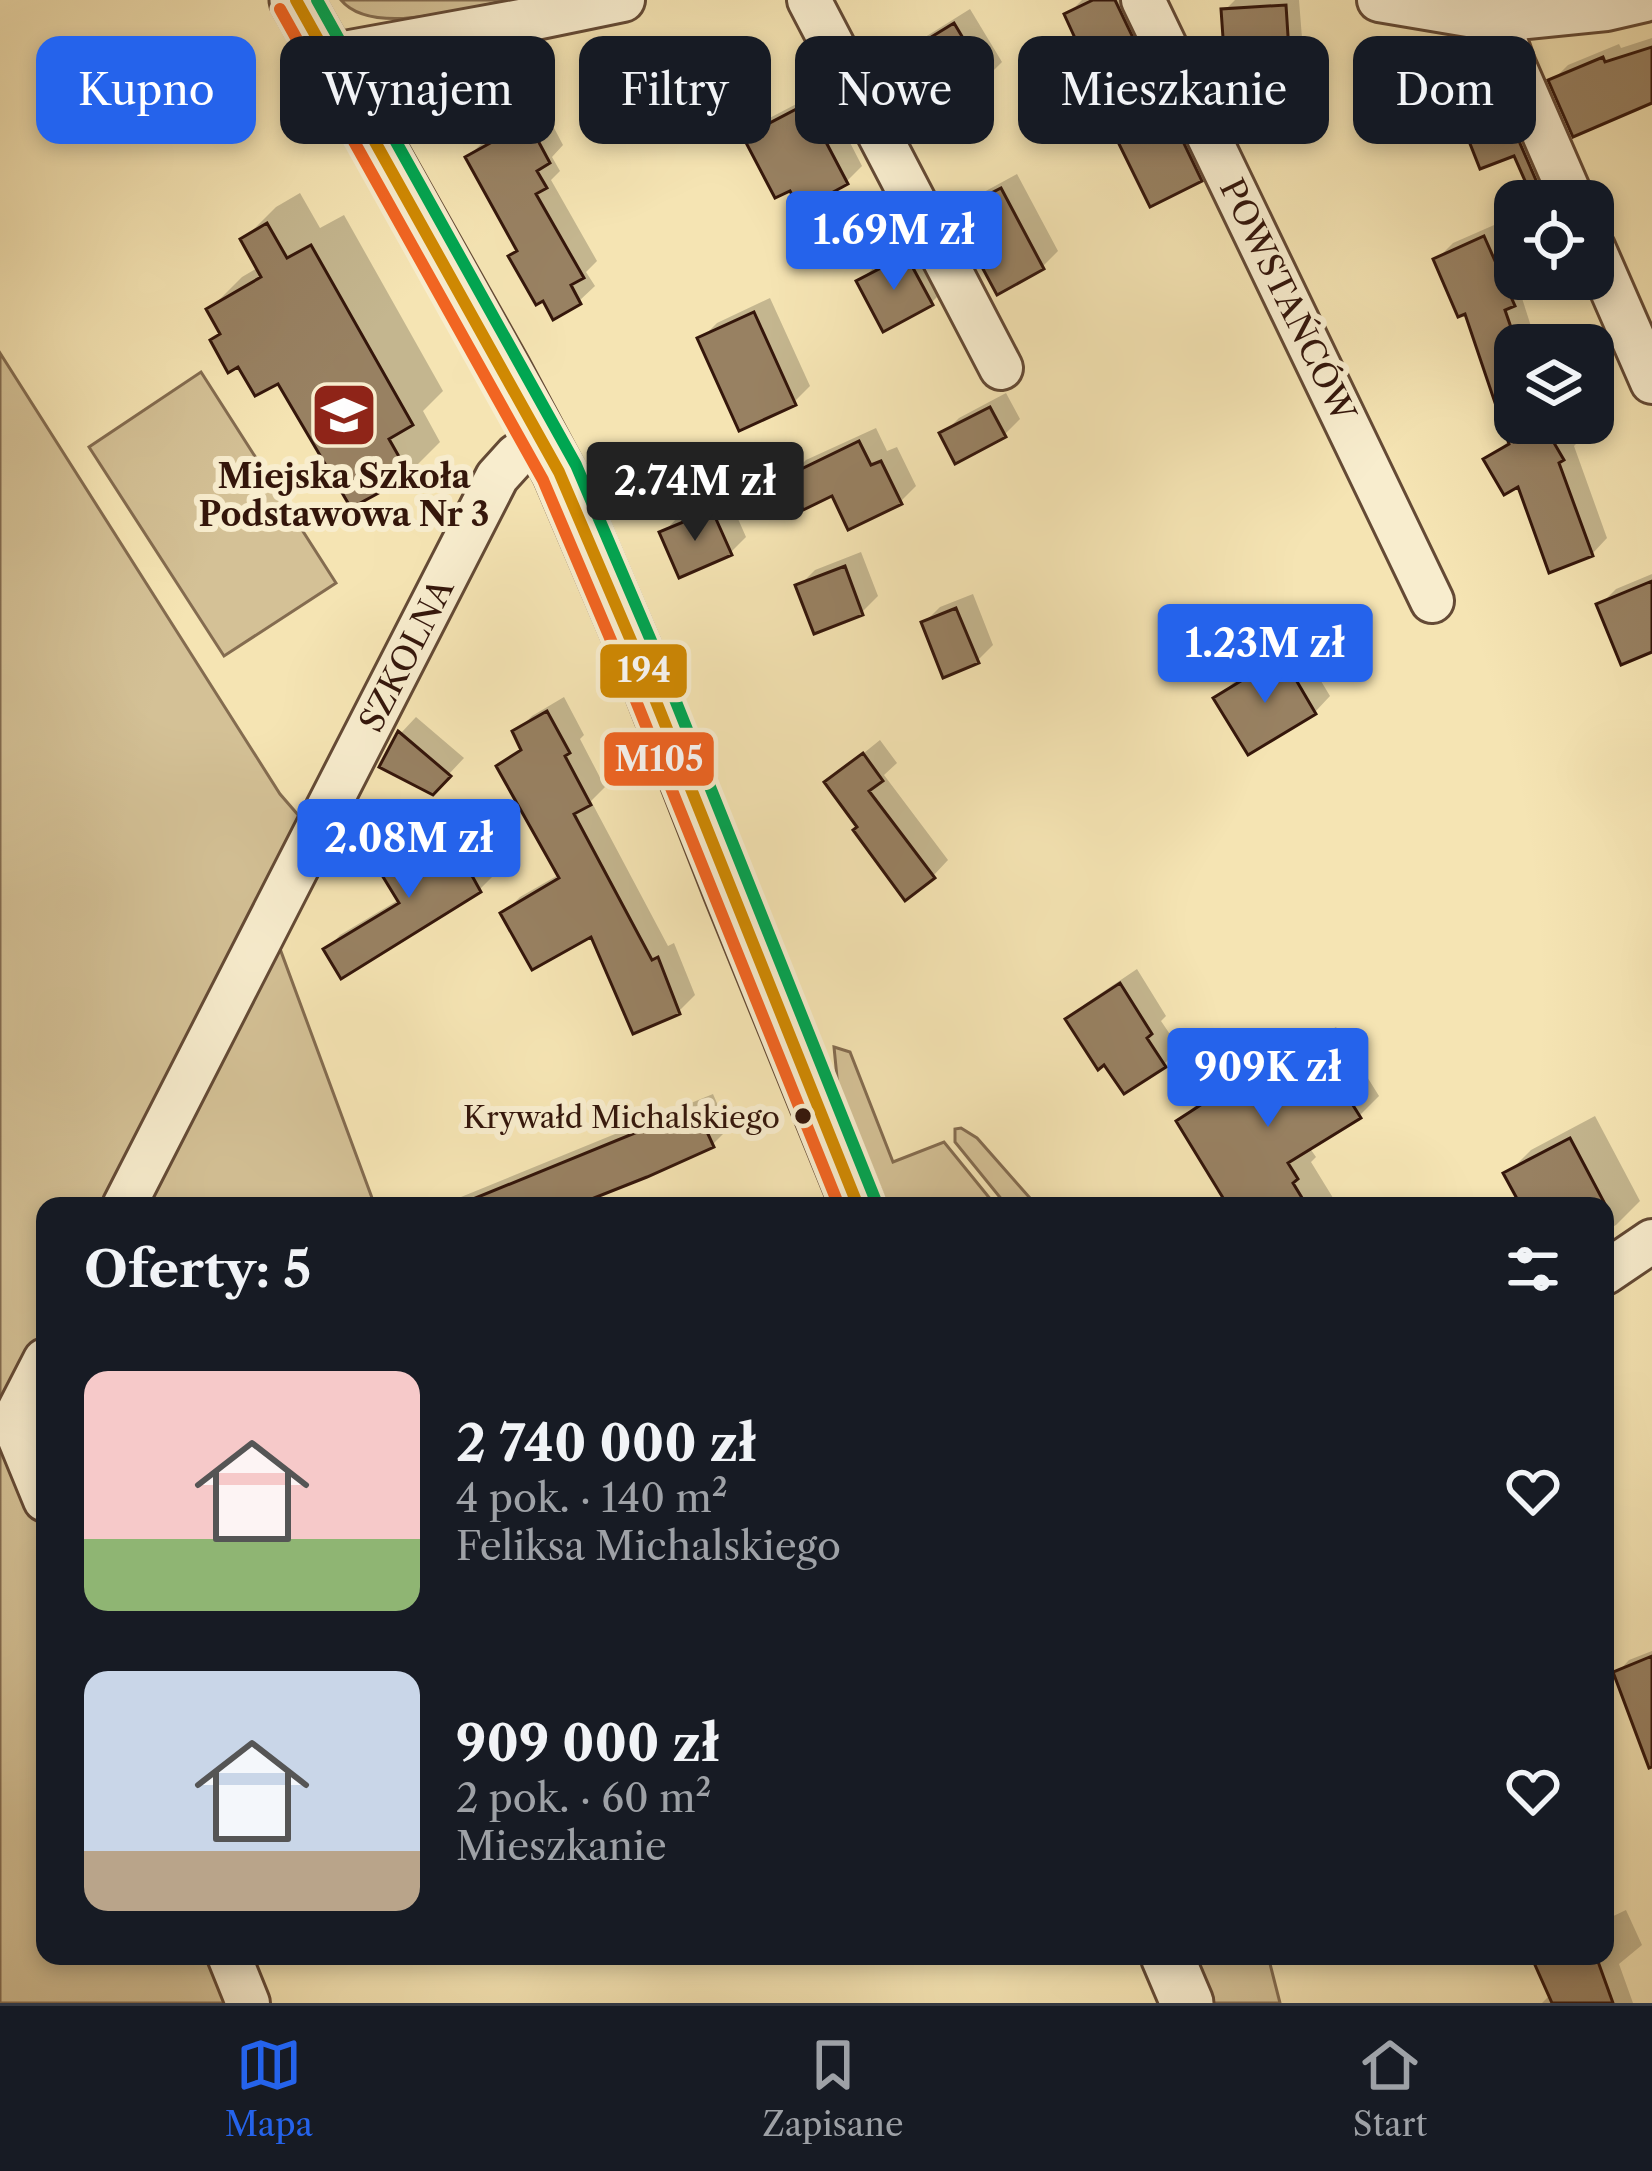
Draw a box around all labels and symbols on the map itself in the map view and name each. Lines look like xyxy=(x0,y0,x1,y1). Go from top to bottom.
street label: POWSTAŃCÓW xyxy=(1211,172,1365,429)
pin: 1.69M zł xyxy=(770,191,1018,293)
school or university icon: Miejska Szkoła Podstawowa Nr 3 xyxy=(309,380,379,450)
pin: 2.74M zł xyxy=(571,442,819,544)
place label: Miejska Szkoła Podstawowa Nr 3 xyxy=(199,456,489,535)
street label: SZKOLNA xyxy=(350,571,463,739)
pin: 1.23M zł xyxy=(1141,604,1389,706)
line badge: 194 xyxy=(598,642,689,700)
text: 194 xyxy=(617,650,671,691)
line badge: M105 xyxy=(602,730,716,788)
text: M105 xyxy=(615,739,703,780)
pin: 2.08M zł xyxy=(285,799,533,901)
pin: 909K zł xyxy=(1157,1028,1379,1130)
place label: Krywałd Michalskiego xyxy=(463,1099,780,1136)
marker: Krywałd Michalskiego xyxy=(792,1105,814,1127)

